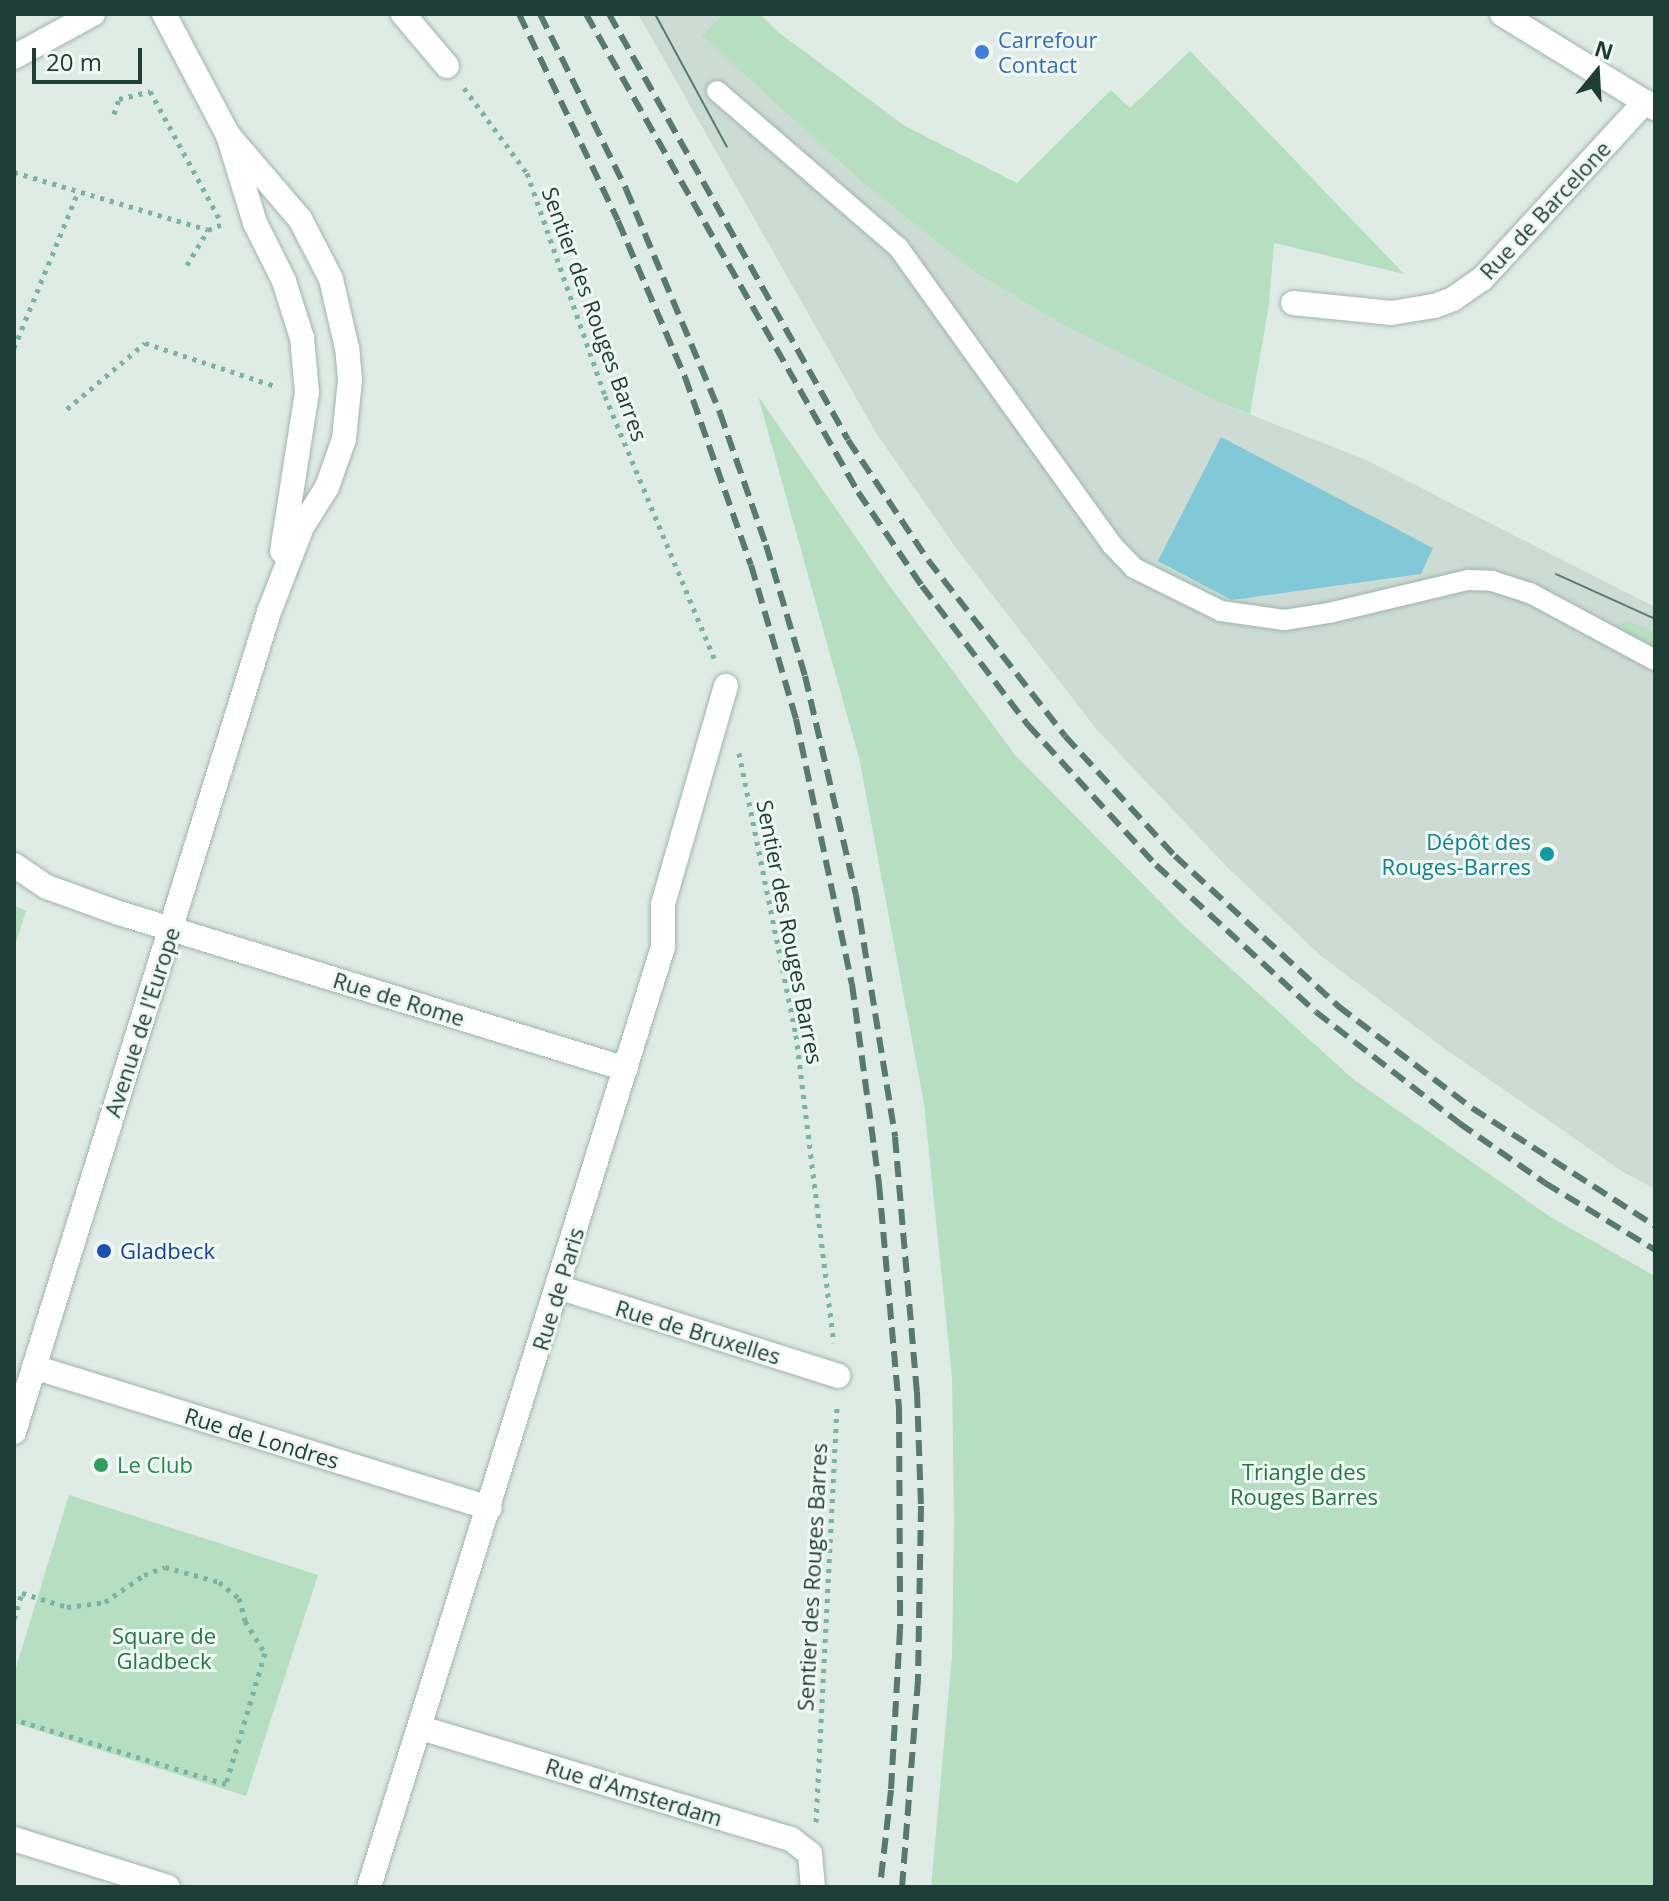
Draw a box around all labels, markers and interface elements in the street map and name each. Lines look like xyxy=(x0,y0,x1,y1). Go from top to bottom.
place label: Carrefour Contact xyxy=(998,26,1098,78)
scale bar xyxy=(36,32,146,82)
north arrow xyxy=(1557,32,1637,112)
text: N xyxy=(1591,32,1618,66)
marker: Carrefour Contact xyxy=(973,43,991,61)
text: 20 m xyxy=(46,45,102,78)
street label: Rue de Barcelone xyxy=(1474,135,1616,285)
street label: Sentier des Rouges Barres xyxy=(537,183,653,445)
street label: Sentier des Rouges Barres xyxy=(751,798,829,1066)
place label: Dépôt des Rouges-Barres xyxy=(1382,828,1531,880)
marker: Dépôt des Rouges-Barres xyxy=(1538,845,1556,863)
street label: Avenue de l'Europe xyxy=(99,924,185,1120)
street label: Rue de Rome xyxy=(330,966,468,1032)
street label: Rue de Paris xyxy=(527,1224,589,1354)
place label: Gladbeck xyxy=(120,1238,215,1264)
marker: Gladbeck xyxy=(95,1242,113,1260)
street label: Rue de Bruxelles xyxy=(612,1294,784,1370)
street label: Rue de Londres xyxy=(182,1402,342,1474)
street label: Sentier des Rouges Barres xyxy=(792,1442,832,1712)
place label: Le Club xyxy=(117,1452,193,1478)
marker: Le Club xyxy=(92,1456,110,1474)
park label: Triangle des Rouges Barres xyxy=(1230,1458,1378,1510)
park label: Square de Gladbeck xyxy=(112,1622,216,1674)
street label: Rue d'Amsterdam xyxy=(542,1753,726,1831)

